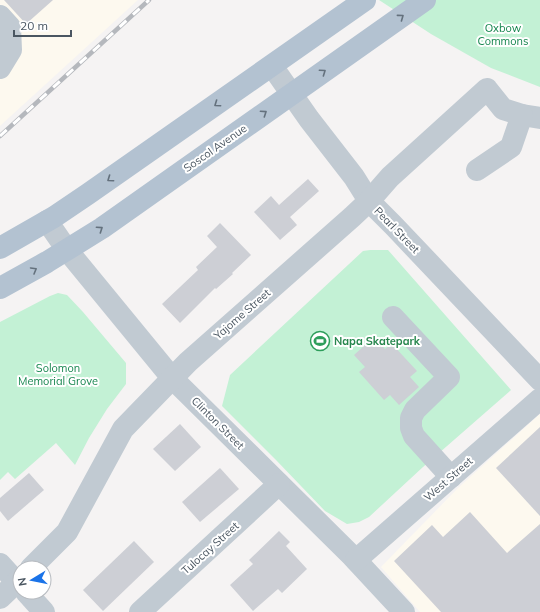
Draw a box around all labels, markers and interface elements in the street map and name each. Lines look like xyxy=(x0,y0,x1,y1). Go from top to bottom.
scale bar xyxy=(14,12,71,38)
one-way arrow xyxy=(396,15,403,22)
text: 20 m xyxy=(20,18,48,33)
park label: Oxbow Commons xyxy=(478,21,528,48)
one-way arrow xyxy=(319,70,326,77)
one-way arrow xyxy=(214,99,221,107)
one-way arrow xyxy=(259,111,266,118)
street label: Soscol Avenue xyxy=(181,121,249,175)
one-way arrow xyxy=(108,174,115,181)
street label: Pearl Street xyxy=(371,204,423,256)
one-way arrow xyxy=(96,226,103,234)
one-way arrow xyxy=(30,267,37,274)
street label: Yajome Street xyxy=(210,286,273,343)
sports icon: Napa Skatepark xyxy=(309,330,331,352)
place label: Napa Skatepark xyxy=(334,334,421,348)
park label: Solomon Memorial Grove xyxy=(18,361,98,388)
street label: Clinton Street xyxy=(189,394,247,452)
street label: West Street xyxy=(421,454,475,504)
street label: Tulocay Street xyxy=(178,519,242,577)
north arrow xyxy=(12,560,52,600)
text: N xyxy=(15,576,30,587)

